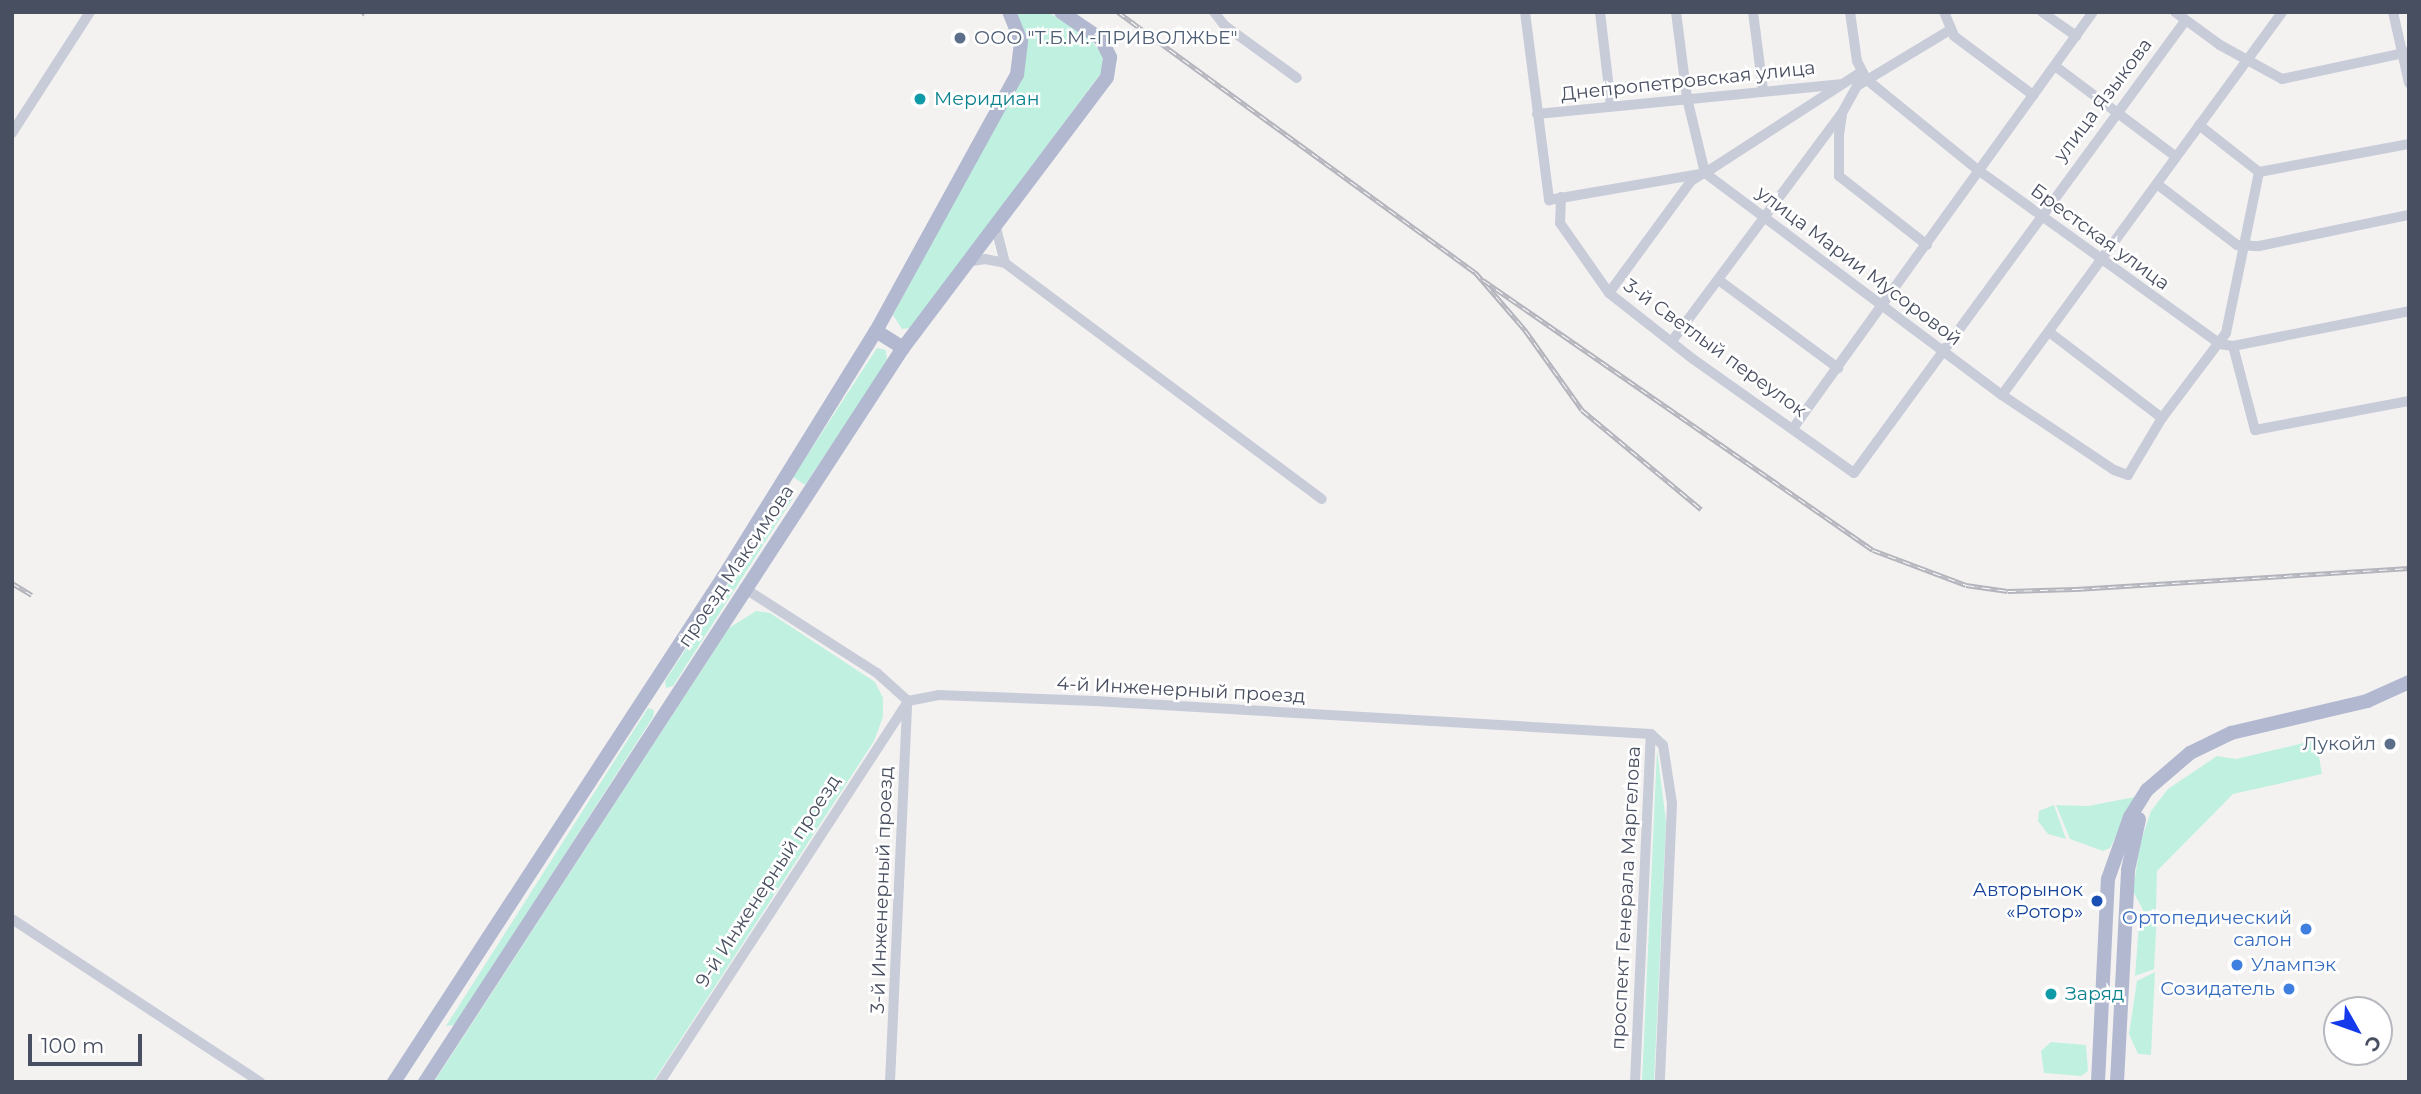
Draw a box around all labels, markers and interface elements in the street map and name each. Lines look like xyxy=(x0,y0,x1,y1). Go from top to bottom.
place label: ООО "Т.Б.М.-ПРИВОЛЖЬЕ" xyxy=(974,27,1238,49)
marker: ООО "Т.Б.М.-ПРИВОЛЖЬЕ" xyxy=(952,30,968,46)
street label: улица Языкова xyxy=(2049,34,2157,166)
street label: Днепропетровская улица xyxy=(1560,56,1816,106)
place label: Меридиан xyxy=(934,88,1039,110)
marker: Меридиан xyxy=(912,91,928,107)
street label: Брестская улица xyxy=(2026,179,2174,295)
street label: улица Марии Мусоровой xyxy=(1752,181,1966,351)
street label: 3-й Светлый переулок xyxy=(1619,274,1811,422)
street label: проезд Максимова xyxy=(673,481,799,651)
street label: 4-й Инженерный проезд xyxy=(1056,672,1306,708)
place label: Лукойл xyxy=(2303,733,2376,755)
marker: Лукойл xyxy=(2382,736,2398,752)
street label: проспект Генерала Маргелова xyxy=(1607,746,1645,1050)
street label: 3-й Инженерный проезд xyxy=(866,766,898,1014)
street label: 9-й Инженерный проезд xyxy=(691,771,845,991)
place label: Авторынок «Ротор» xyxy=(1973,879,2083,923)
marker: Авторынок «Ротор» xyxy=(2089,893,2105,909)
place label: Ортопедический салон xyxy=(2122,907,2292,951)
marker: Ортопедический салон xyxy=(2298,921,2314,937)
place label: Улампэк xyxy=(2251,954,2336,976)
marker: Улампэк xyxy=(2229,957,2245,973)
place label: Созидатель xyxy=(2160,978,2275,1000)
marker: Созидатель xyxy=(2281,981,2297,997)
place label: Заряд xyxy=(2065,983,2124,1005)
marker: Заряд xyxy=(2043,986,2059,1002)
north arrow xyxy=(2323,996,2393,1066)
scale bar xyxy=(32,1020,145,1064)
text: С xyxy=(2360,1031,2386,1056)
text: 100 m xyxy=(41,1033,104,1058)

